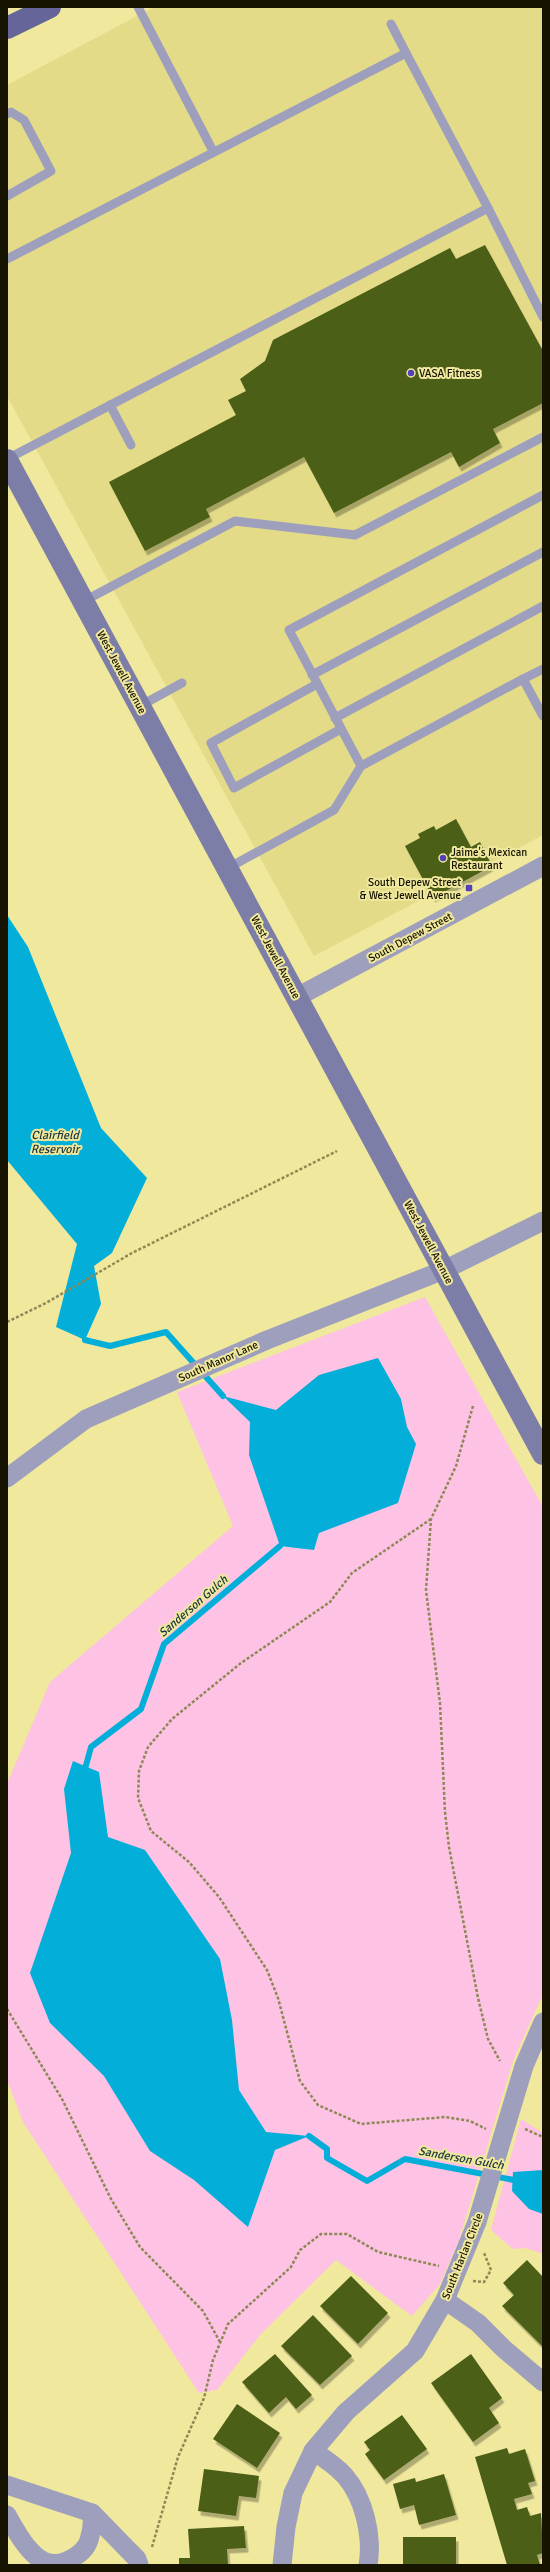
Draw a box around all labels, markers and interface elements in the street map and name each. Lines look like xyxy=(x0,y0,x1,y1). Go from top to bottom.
place label: VASA Fitness xyxy=(419,367,481,380)
marker: VASA Fitness xyxy=(406,368,416,378)
street label: West Jewell Avenue xyxy=(94,628,149,716)
place label: Jaime's Mexican Restaurant xyxy=(451,846,527,872)
marker: Jaime's Mexican Restaurant xyxy=(438,853,448,863)
place label: South Depew Street & West Jewell Avenue xyxy=(359,876,461,902)
marker: South Depew Street & West Jewell Avenue xyxy=(464,883,474,893)
street label: South Depew Street xyxy=(366,910,454,965)
street label: West Jewell Avenue xyxy=(248,913,303,1001)
water label: Clairfield Reservoir xyxy=(31,1128,81,1157)
street label: West Jewell Avenue xyxy=(401,1198,456,1286)
street label: South Manor Lane xyxy=(177,1338,260,1385)
water label: Sanderson Gulch xyxy=(156,1572,231,1640)
water label: Sanderson Gulch xyxy=(417,2144,505,2173)
street label: South Harlan Circle xyxy=(439,2211,486,2301)

